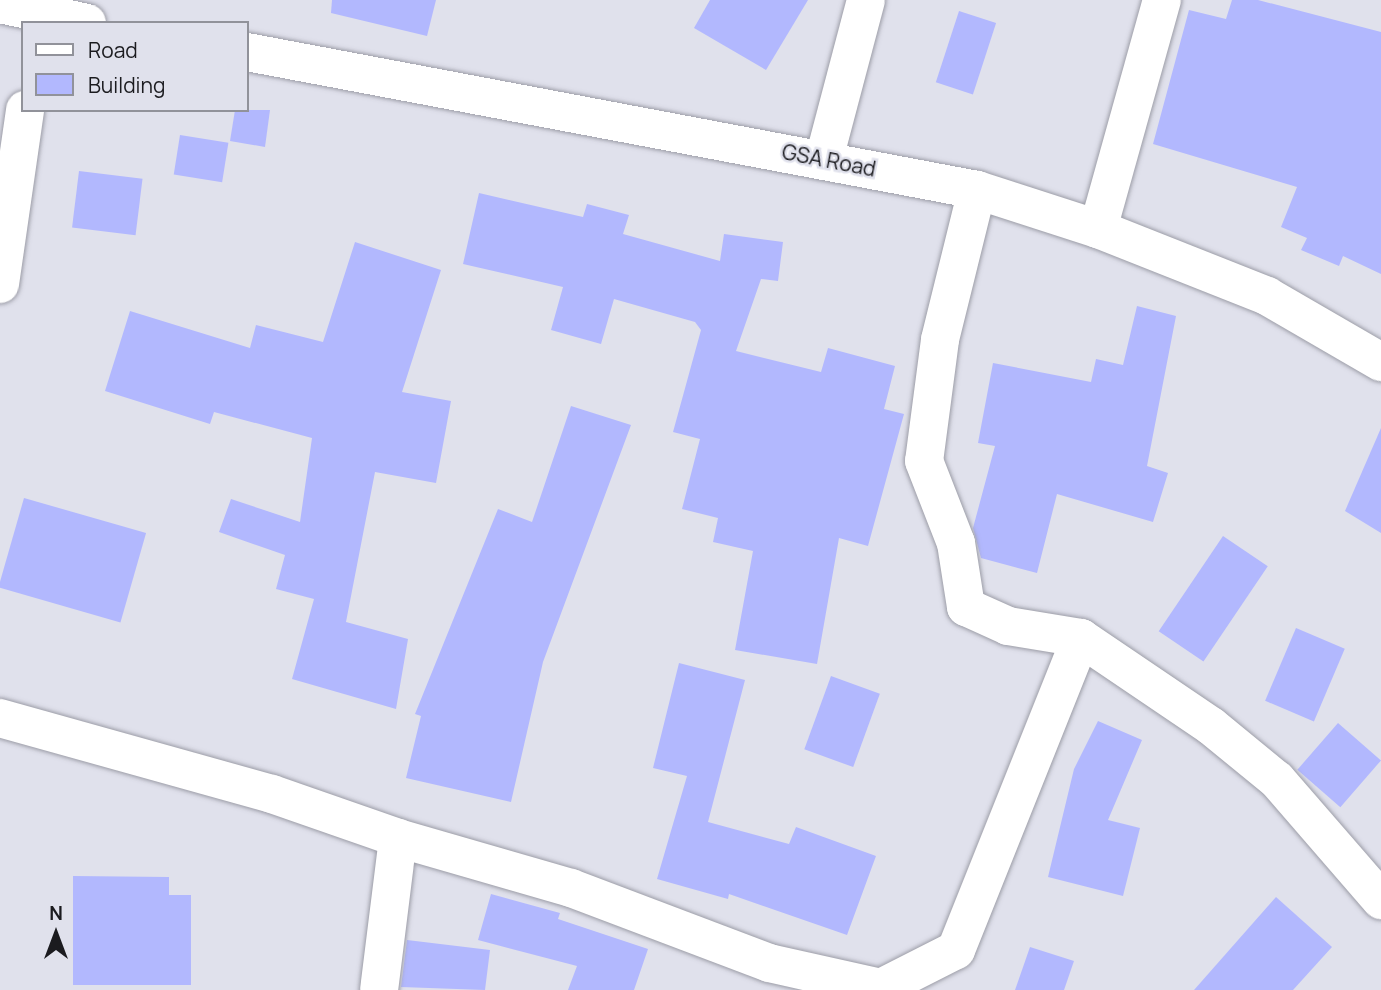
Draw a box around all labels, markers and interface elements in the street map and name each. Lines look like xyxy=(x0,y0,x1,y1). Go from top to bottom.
legend xyxy=(21,21,248,112)
text: Road xyxy=(88,36,138,64)
text: Building xyxy=(88,71,165,99)
street label: GSA Road xyxy=(780,139,878,181)
north arrow xyxy=(21,899,91,969)
text: N xyxy=(49,900,63,926)

